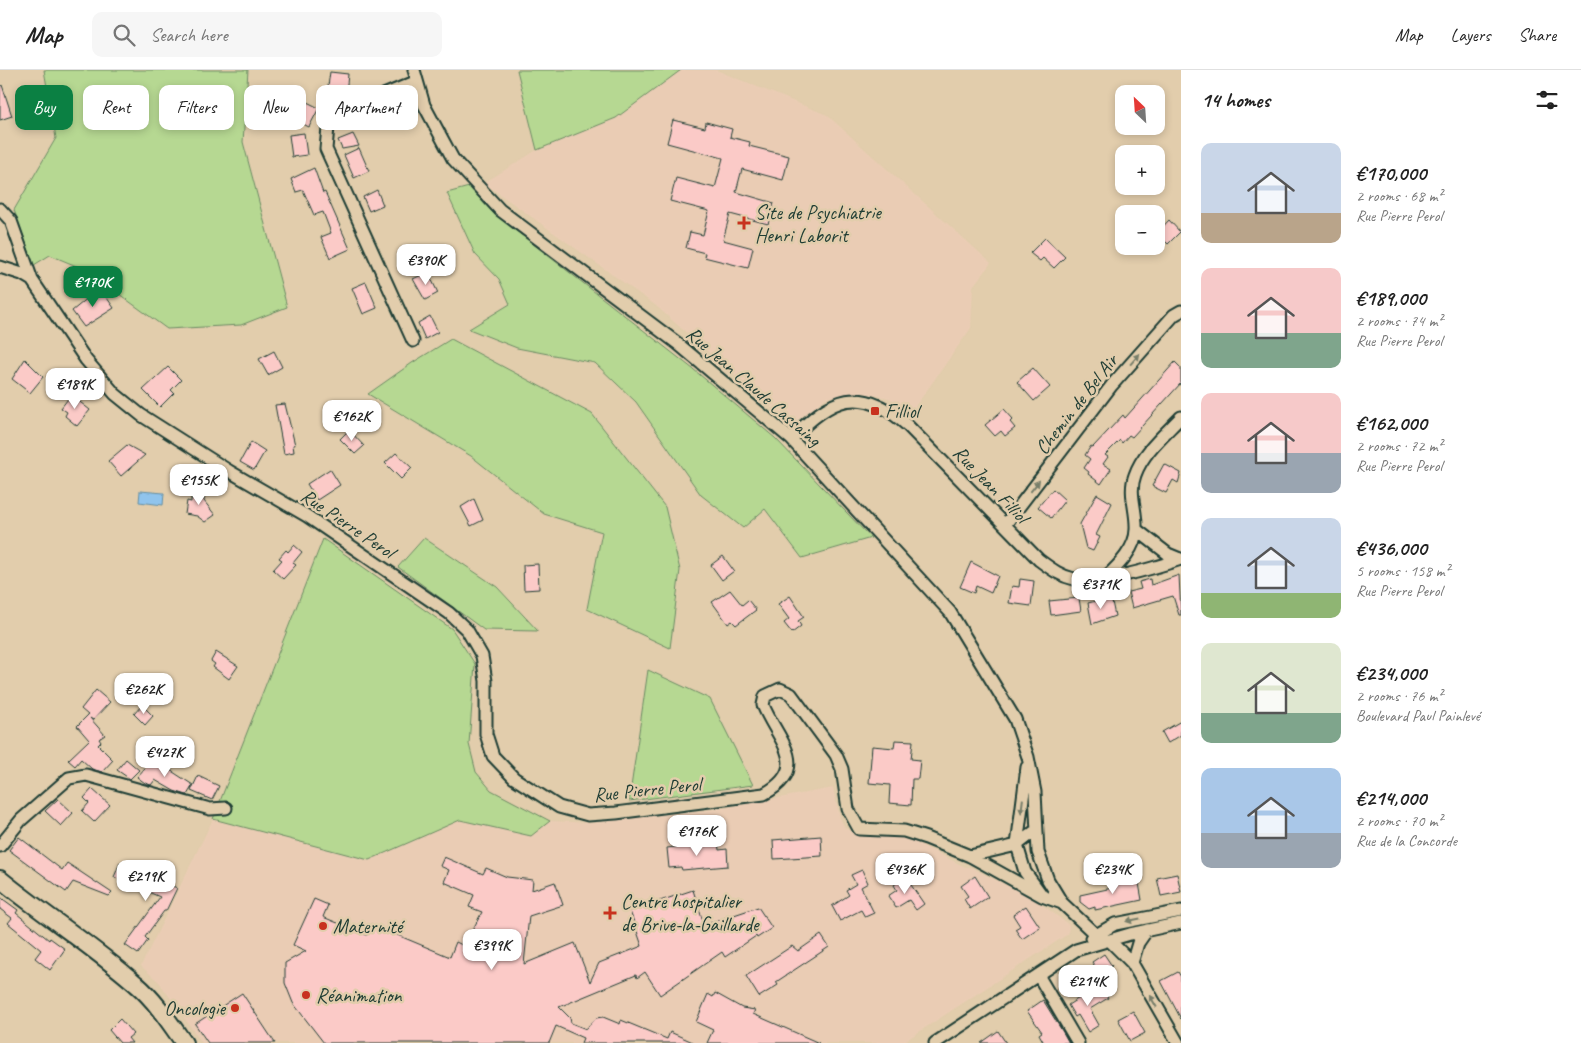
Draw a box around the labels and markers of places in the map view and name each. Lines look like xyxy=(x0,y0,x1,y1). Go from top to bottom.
place label: Site de Psychiatrie Henri Laborit xyxy=(755,200,882,248)
marker: Site de Psychiatrie Henri Laborit xyxy=(737,216,751,230)
pin: €390K xyxy=(391,244,461,286)
pin: €170K xyxy=(58,266,128,308)
pin: €189K xyxy=(40,368,110,410)
place label: Filliol xyxy=(885,399,923,424)
pin: €162K xyxy=(317,400,387,442)
marker: Filliol xyxy=(869,405,881,417)
pin: €155K xyxy=(164,464,234,506)
pin: €371K xyxy=(1066,568,1136,610)
pin: €262K xyxy=(109,672,179,715)
pin: €427K xyxy=(130,736,200,778)
pin: €176K xyxy=(662,814,732,857)
pin: €436K xyxy=(870,852,940,895)
pin: €234K xyxy=(1078,852,1148,895)
pin: €219K xyxy=(111,860,181,902)
place label: Centre hospitalier de Brive-la-Gaillarde xyxy=(621,889,760,937)
marker: Centre hospitalier de Brive-la-Gaillarde xyxy=(603,906,617,920)
place label: Maternité xyxy=(333,914,406,939)
marker: Maternité xyxy=(317,920,329,932)
pin: €399K xyxy=(457,928,527,971)
pin: €214K xyxy=(1053,964,1123,1007)
place label: Réanimation xyxy=(316,983,403,1008)
marker: Réanimation xyxy=(300,989,312,1001)
place label: Oncologie xyxy=(164,996,226,1021)
marker: Oncologie xyxy=(229,1002,241,1014)

